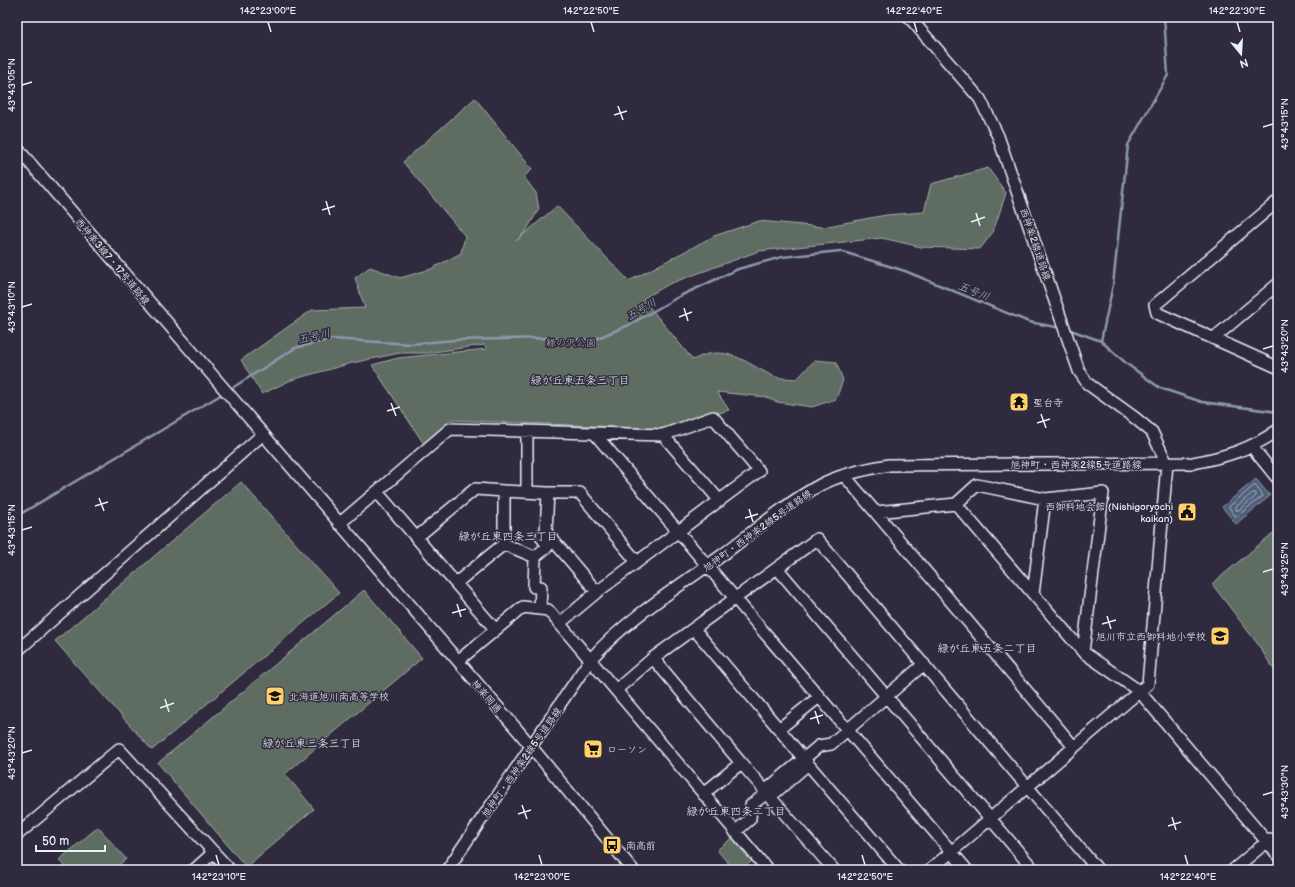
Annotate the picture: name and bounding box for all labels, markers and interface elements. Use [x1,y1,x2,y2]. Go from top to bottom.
text: 142°23'00"E [240,5,297,17]
text: 142°22'50"E [563,5,619,17]
text: 142°22'40"E [886,5,943,17]
text: 142°22'30"E [1209,5,1266,17]
north arrow [1221,34,1261,74]
text: N [1238,56,1250,70]
text: 43°43'05"N [6,58,18,112]
text: 43°43'15"N [1279,98,1291,150]
street label: 西神楽2線道路線 [1017,206,1053,282]
street label: 西神楽3線7・17号道路線 [72,216,152,308]
water label: 五号川 [956,279,992,304]
text: 43°43'10"N [6,281,18,333]
water label: 五号川 [624,296,659,323]
text: 43°43'20"N [1279,319,1291,373]
water label: 五号川 [297,326,332,347]
park label: 緑の沢公園 [546,337,596,349]
district label: 緑が丘東五条三丁目 [531,374,630,387]
temple icon: 聖台寺 [1008,391,1030,413]
place label: 聖台寺 [1033,397,1063,409]
street label: 旭神町・西神楽2線5号道路線 [1010,459,1142,471]
street label: 旭神町・西神楽2線5号道路線 [701,487,814,574]
place label: 西御料地会館 (Nishigoryochi kaikan) [1045,501,1173,525]
public building icon: 西御料地会館 (Nishigoryochi kaikan) [1176,501,1198,523]
text: 43°43'15"N [6,504,18,556]
district label: 緑が丘東四条三丁目 [459,530,558,543]
text: 43°43'25"N [1279,542,1291,596]
school or university icon: 旭川市立西御料地小学校 [1209,625,1231,647]
place label: 旭川市立西御料地小学校 [1096,631,1206,643]
district label: 緑が丘東五条二丁目 [938,642,1037,655]
street label: 神楽岡通 [469,678,504,716]
school or university icon: 北海道旭川南高等学校 [264,685,286,707]
place label: 北海道旭川南高等学校 [289,691,389,703]
street label: 旭神町・西神楽2線5号道路線 [479,705,564,820]
text: 43°43'20"N [6,726,18,780]
district label: 緑が丘東三条三丁目 [263,737,362,750]
supermarket icon: ローソン [582,738,604,760]
place label: ローソン [607,744,647,756]
text: 43°43'30"N [1279,765,1291,819]
district label: 緑が丘東四条二丁目 [687,805,786,818]
scale bar [36,827,105,853]
text: 50 m [42,834,69,849]
bus stop icon: 南高前 [601,834,623,856]
place label: 南高前 [626,840,656,852]
text: 142°23'10"E [192,871,247,883]
text: 142°23'00"E [514,871,571,883]
text: 142°22'50"E [837,871,893,883]
text: 142°22'40"E [1160,871,1217,883]

